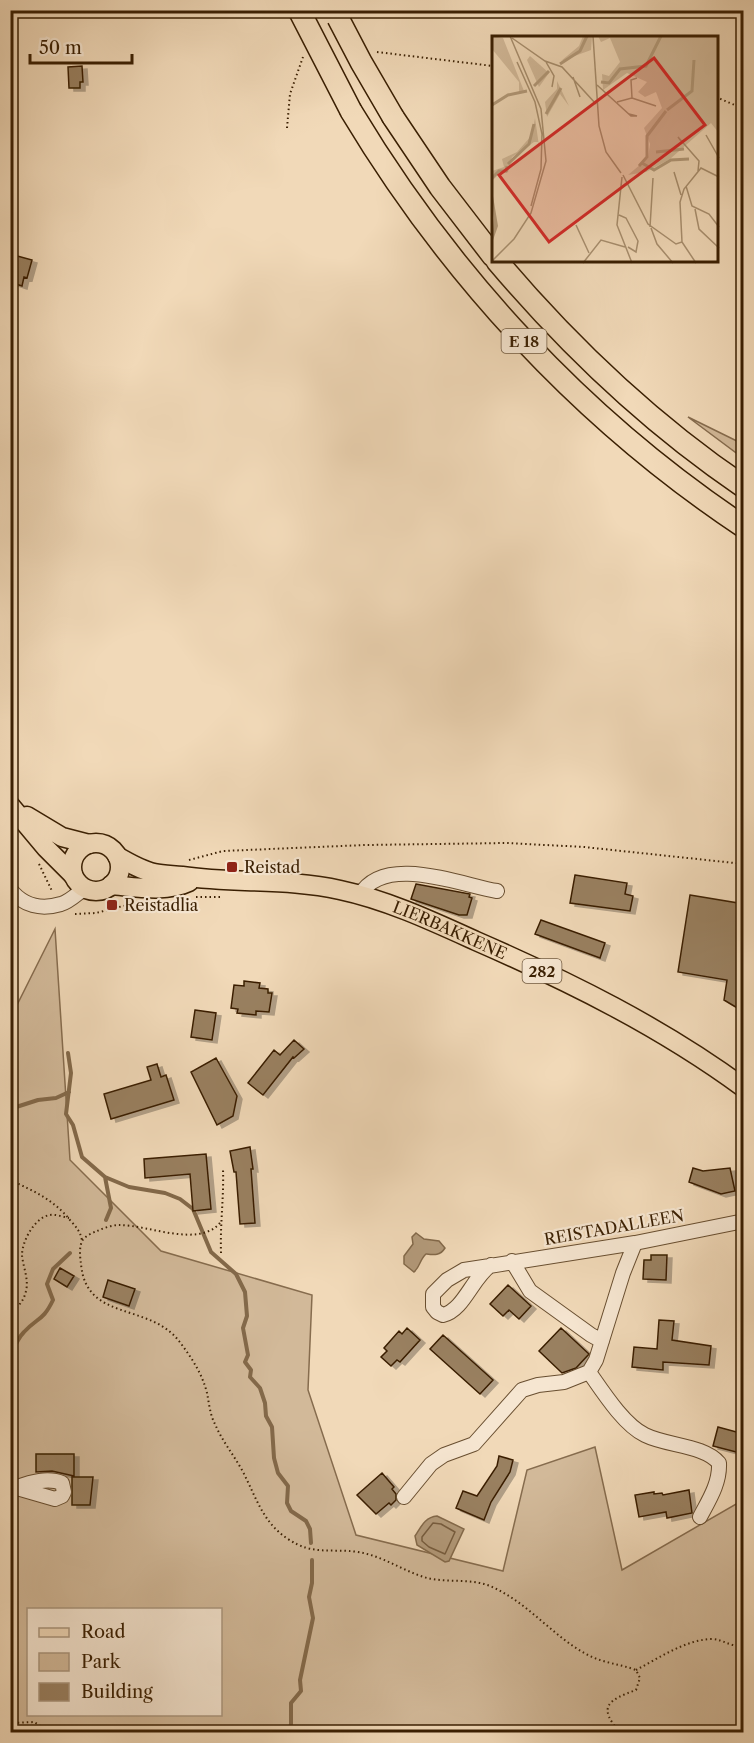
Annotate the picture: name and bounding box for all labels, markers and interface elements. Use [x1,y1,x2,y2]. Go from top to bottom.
scale bar [30,27,132,65]
inset map [492,36,718,262]
text: 50 m [39,37,82,59]
road number: E 18 [502,329,546,353]
place label: Reistad [244,857,300,877]
marker: Reistad [225,860,239,874]
place label: Reistadlia [124,895,199,915]
street label: LIERBAKKENE [390,896,510,963]
marker: Reistadlia [105,898,119,912]
road number: 282 [522,959,562,983]
street label: REISTADALLEEN [543,1205,685,1249]
legend [27,1608,222,1716]
text: Road [81,1621,126,1643]
text: Park [81,1651,122,1673]
text: Building [81,1681,153,1703]

